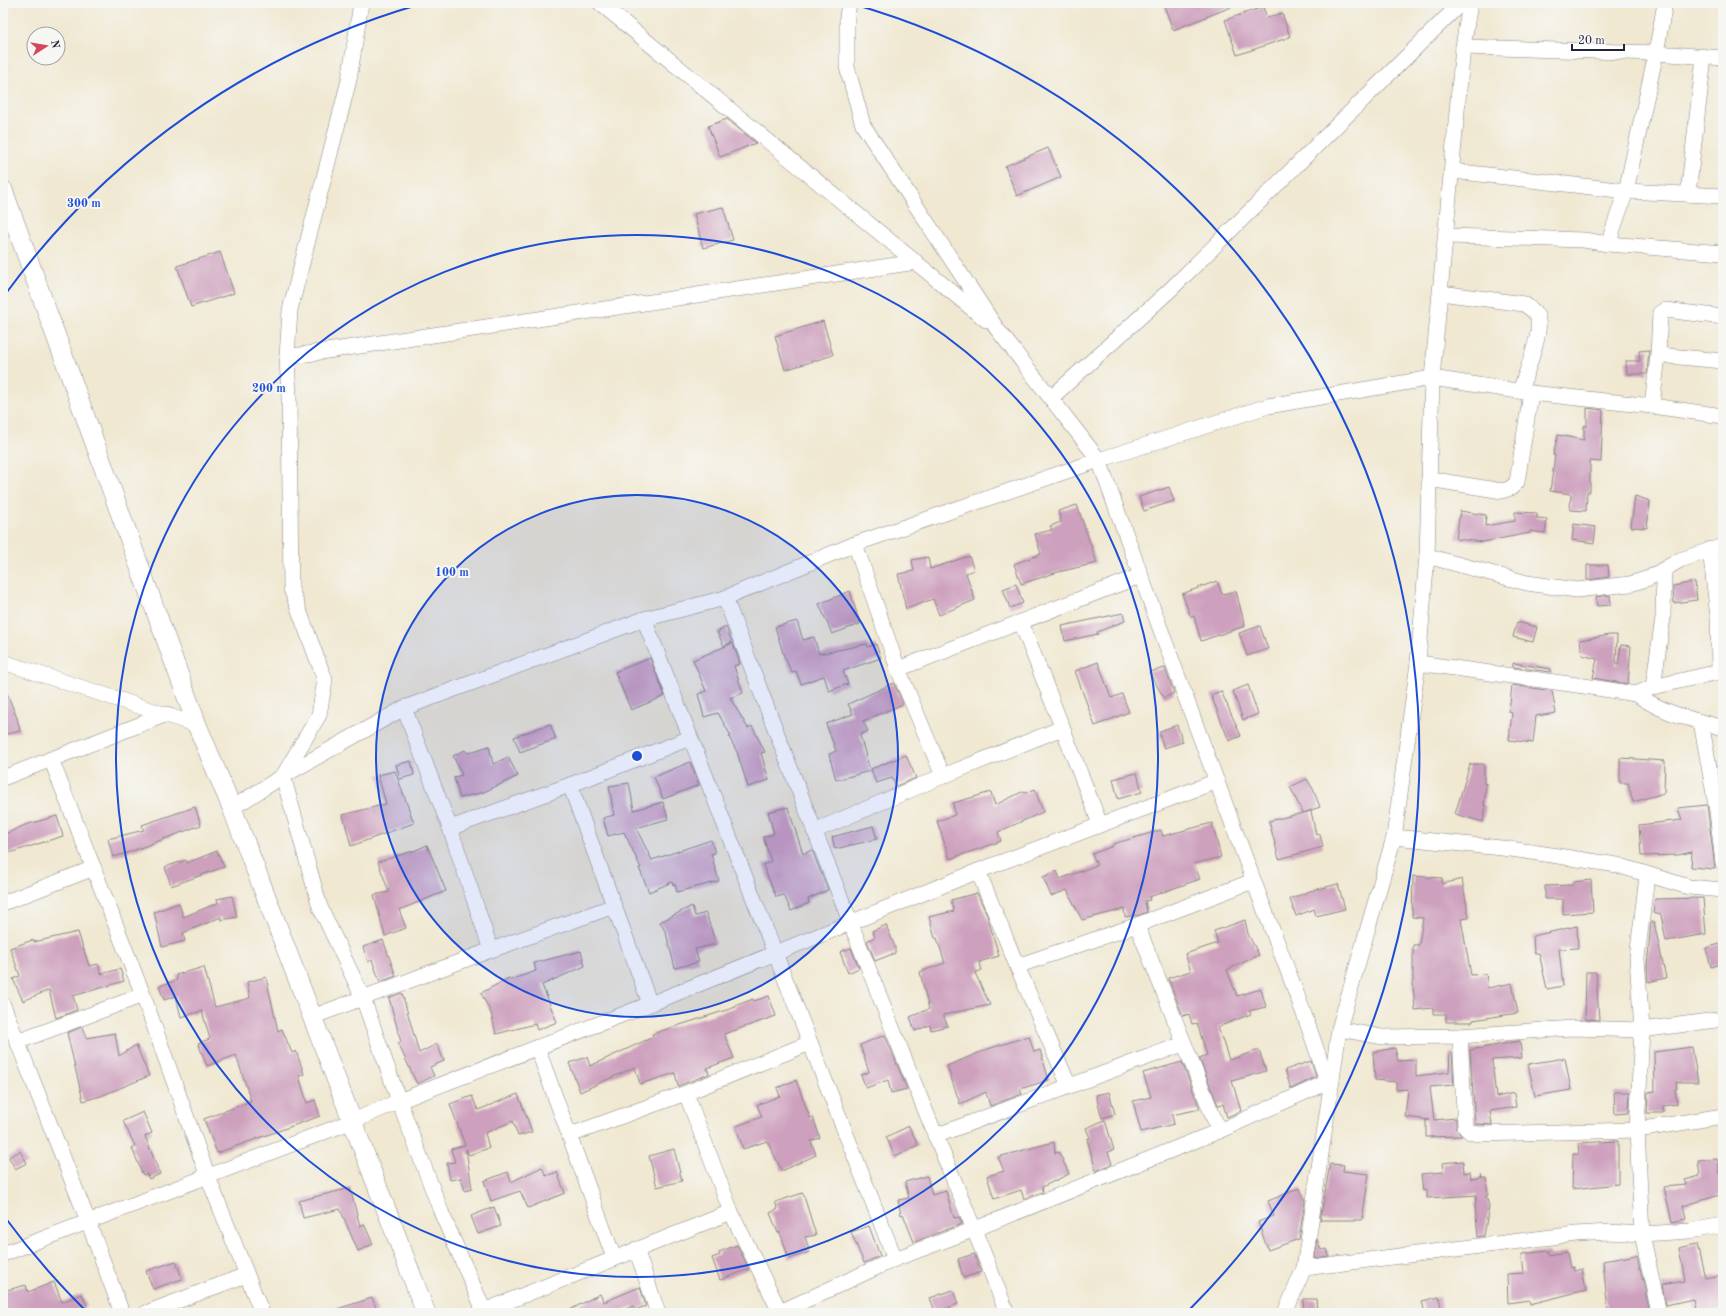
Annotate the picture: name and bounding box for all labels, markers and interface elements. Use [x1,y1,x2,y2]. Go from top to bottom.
north arrow [26,26,66,66]
scale bar [1572,26,1624,52]
text: 20 m [1578,35,1605,47]
text: N [48,39,61,50]
text: 300 m [67,198,101,210]
text: 200 m [252,383,286,395]
text: 100 m [435,567,469,579]
centre of rings [630,749,644,763]

